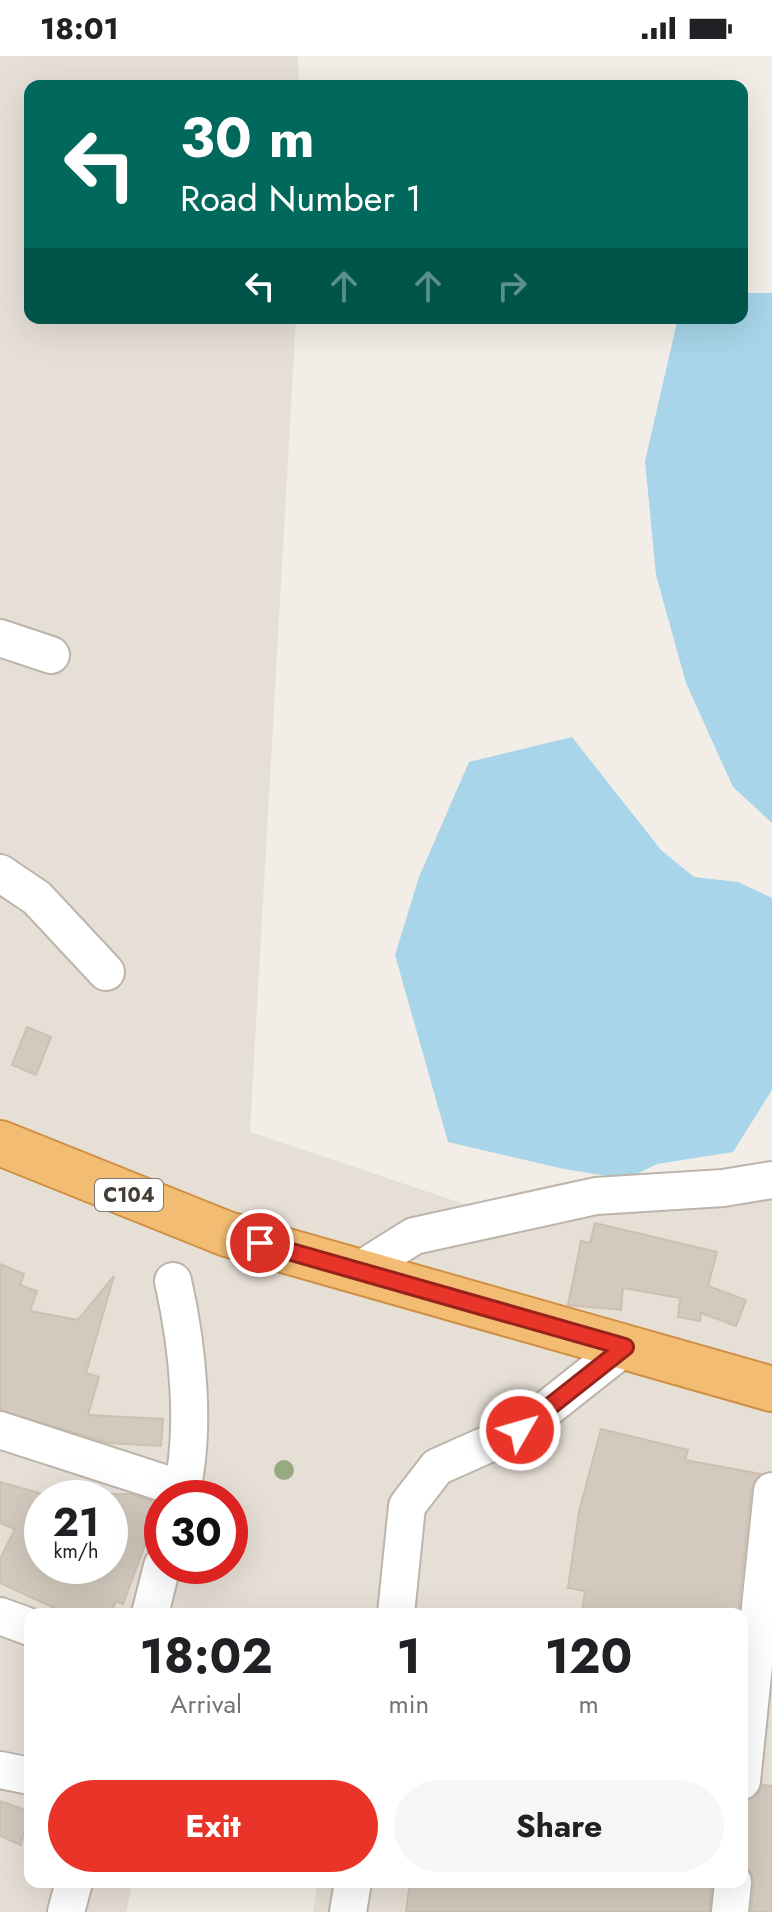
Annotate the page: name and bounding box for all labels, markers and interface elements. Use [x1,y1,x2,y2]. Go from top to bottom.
text: 18:01 [40,7,119,50]
text: 30 m [180,97,315,178]
icon: left [48,112,152,216]
text: Road Number 1 [180,172,422,224]
icon: left [238,264,282,308]
icon: ahead [322,264,366,308]
icon: ahead [406,264,450,308]
icon: right [490,264,534,308]
road number: C104 [95,1179,163,1211]
pin [226,1209,294,1277]
icon: arrive [238,1221,282,1265]
position arrow [478,1388,562,1472]
speed limit sign: 30 [144,1480,248,1584]
text: 21 [53,1493,99,1551]
text: km/h [53,1537,99,1566]
text: 18:02 [140,1622,273,1691]
text: 1 [397,1622,421,1691]
text: 120 [545,1622,632,1691]
text: Arrival [170,1685,242,1723]
text: min [388,1685,429,1723]
text: m [578,1685,599,1723]
button: Exit [48,1780,378,1872]
button: Share [394,1780,724,1872]

